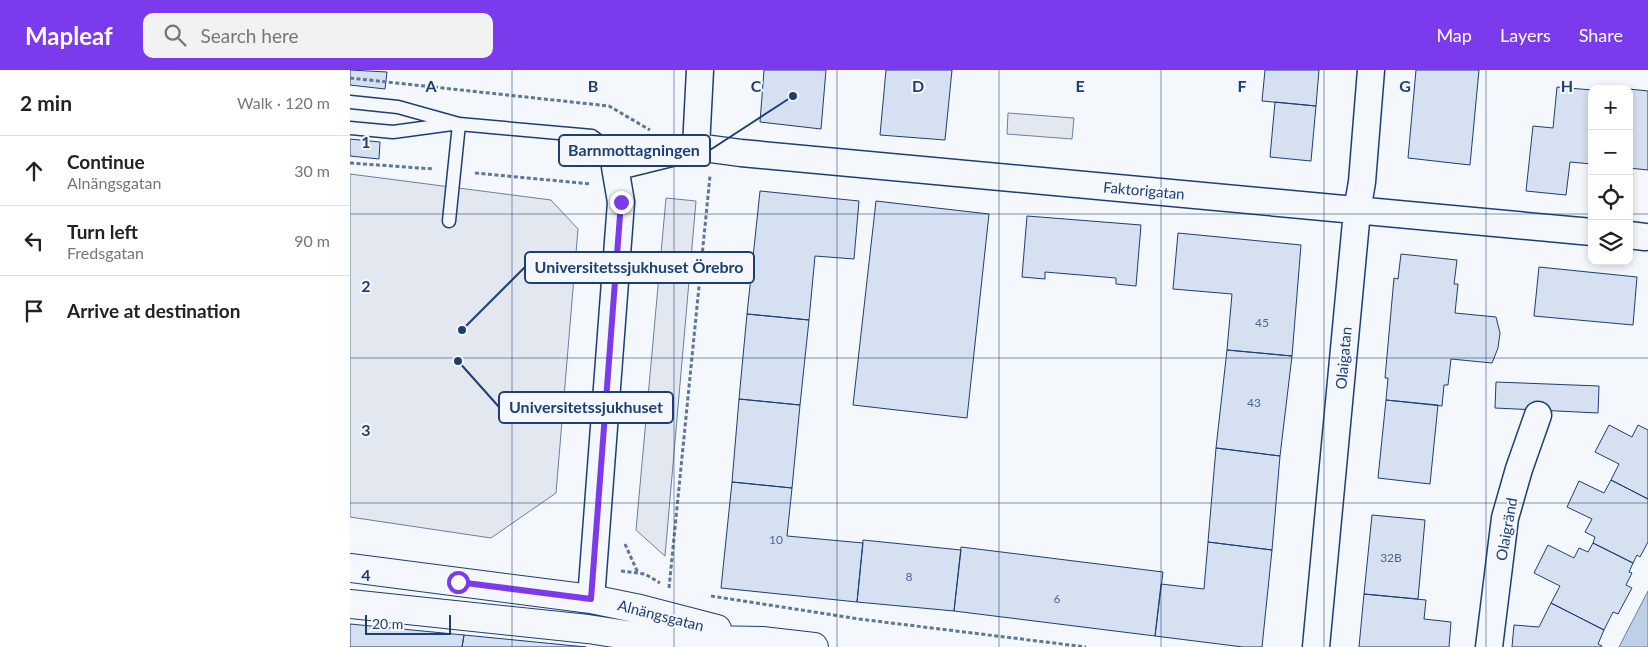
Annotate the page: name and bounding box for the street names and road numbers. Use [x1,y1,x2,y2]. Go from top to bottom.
street label: Faktorigatan [1102,177,1186,203]
street label: Olaigatan [1331,326,1355,390]
street label: Olaigränd [1492,496,1520,562]
street label: Alnängsgatan [616,596,706,634]

